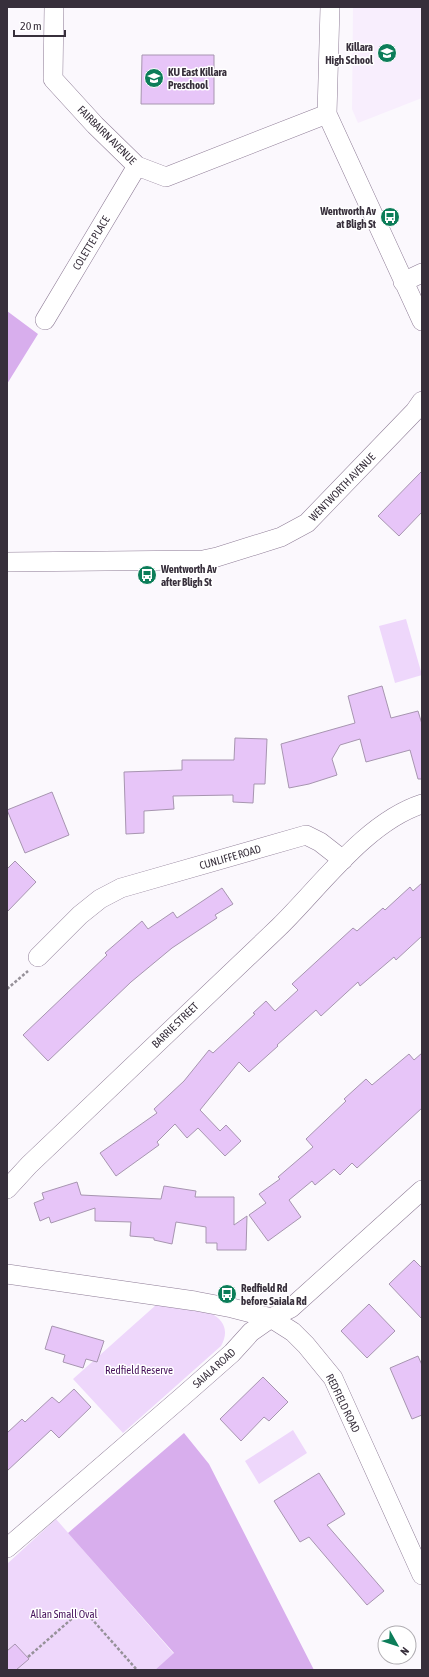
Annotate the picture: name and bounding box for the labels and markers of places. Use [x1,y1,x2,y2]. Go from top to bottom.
place label: Killara High School [325,41,374,66]
school or university icon: Killara High School [376,42,398,64]
place label: KU East Killara Preschool [168,66,227,91]
school or university icon: KU East Killara Preschool [143,67,165,89]
place label: Wentworth Av at Bligh St [319,205,377,230]
bus stop icon: Wentworth Av at Bligh St [379,206,401,228]
place label: Wentworth Av after Bligh St [160,563,217,588]
bus stop icon: Wentworth Av after Bligh St [136,564,158,586]
place label: Redfield Rd before Saiala Rd [241,1282,307,1307]
bus stop icon: Redfield Rd before Saiala Rd [216,1283,238,1305]

